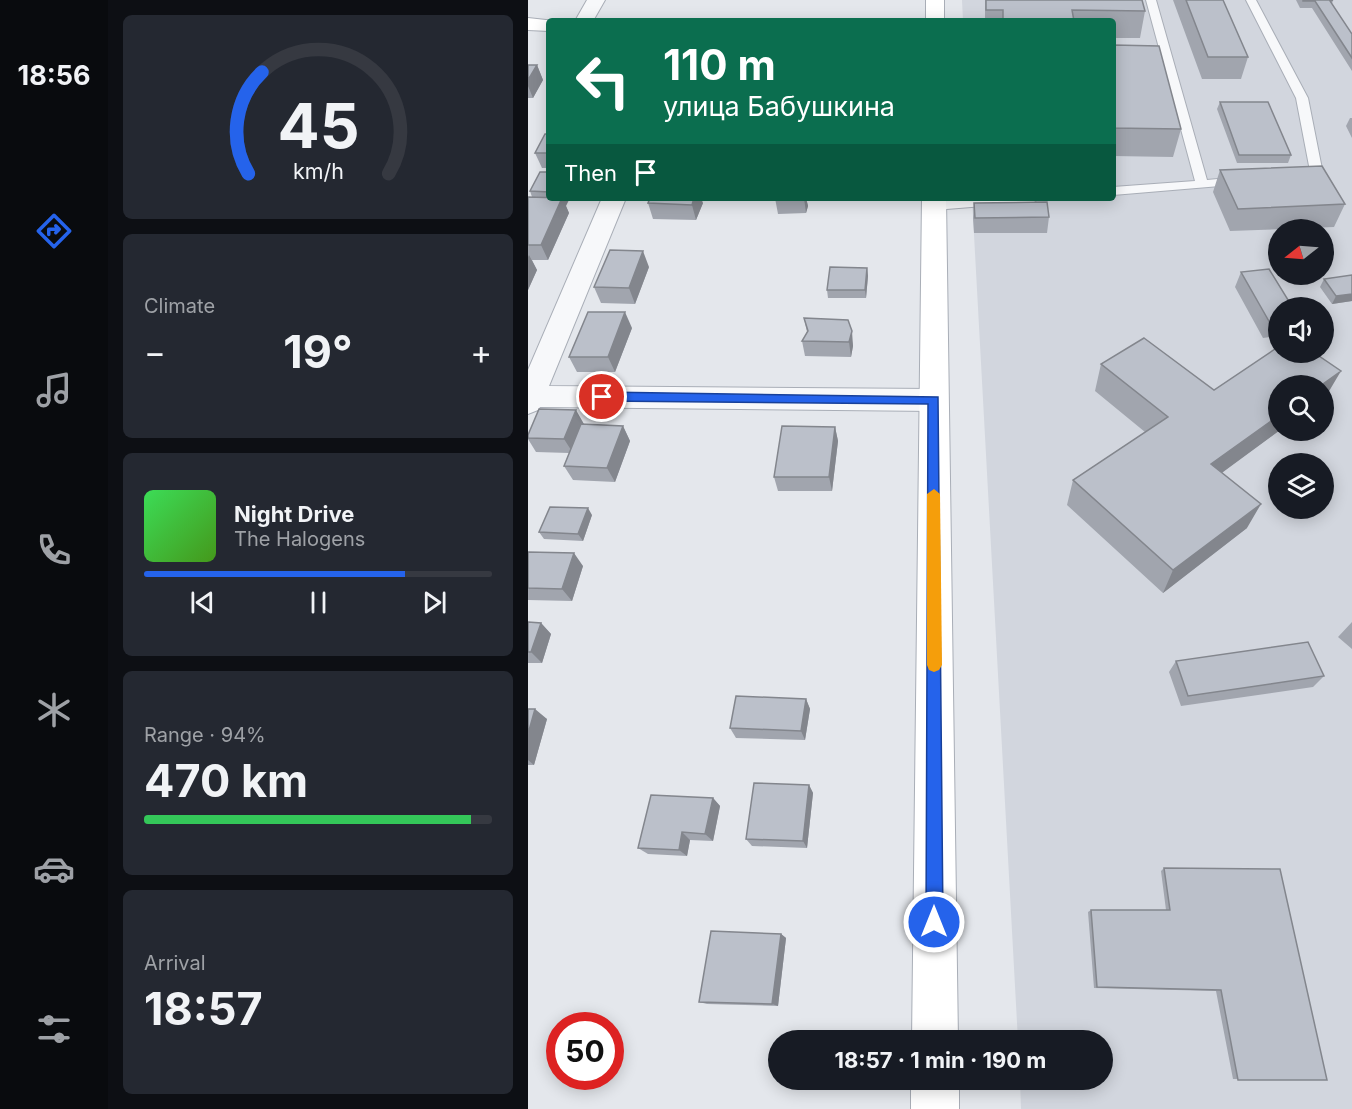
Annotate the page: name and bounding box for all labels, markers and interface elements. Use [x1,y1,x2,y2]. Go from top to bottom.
text: 110 m [663,39,776,90]
icon: left [564,42,642,120]
text: 18:56 [17,59,91,92]
text: 45 [277,88,359,163]
text: улица Бабушкина [663,90,895,123]
icon: arrive [629,156,662,189]
text: km/h [293,158,343,184]
text: Then [564,160,617,186]
icon: directions [33,210,75,252]
north arrow [1268,219,1334,285]
map controls [1268,219,1334,519]
text: Climate [144,294,215,318]
button: sound [1268,297,1334,363]
text: 19° [283,324,353,379]
text: − [144,332,166,372]
text: + [470,332,492,372]
icon: music [33,369,75,411]
pin [576,371,627,422]
button: search [1268,375,1334,441]
icon: arrive [585,380,618,413]
button: layers [1268,453,1334,519]
text: Night Drive [234,501,354,527]
text: The Halogens [234,527,365,551]
icon: phone [33,529,75,571]
icon: previous [186,586,219,619]
icon: pause [302,586,335,619]
icon: next [418,586,451,619]
icon: climate [33,689,75,731]
text: Range · 94% [144,723,266,747]
text: 470 km [144,753,308,808]
icon: car [33,848,75,890]
position arrow [902,890,966,954]
text: Arrival [144,951,206,975]
text: 18:57 [144,981,263,1036]
icon: filters [33,1008,75,1050]
speed limit sign: 50 [546,1012,624,1090]
text: 18:57 · 1 min · 190 m [835,1047,1046,1073]

